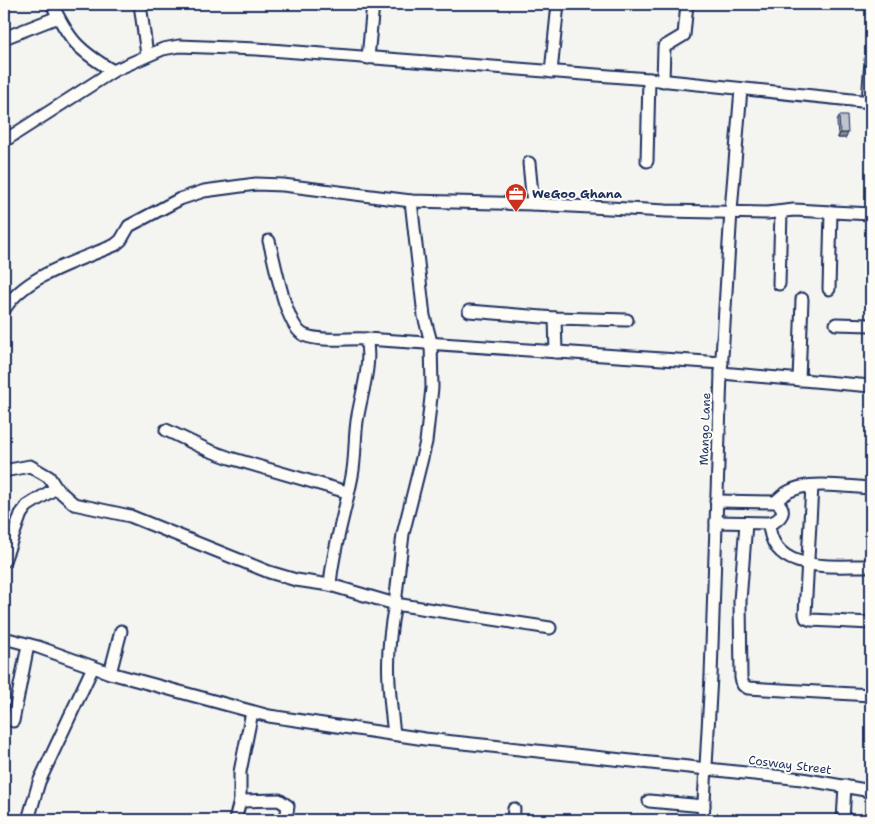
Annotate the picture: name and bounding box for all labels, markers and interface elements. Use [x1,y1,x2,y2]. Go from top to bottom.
office icon: WeGoo Ghana [504,182,528,213]
place label: WeGoo Ghana [532,186,623,202]
street label: Mango Lane [696,392,714,466]
street label: Cosway Street [748,752,832,778]

